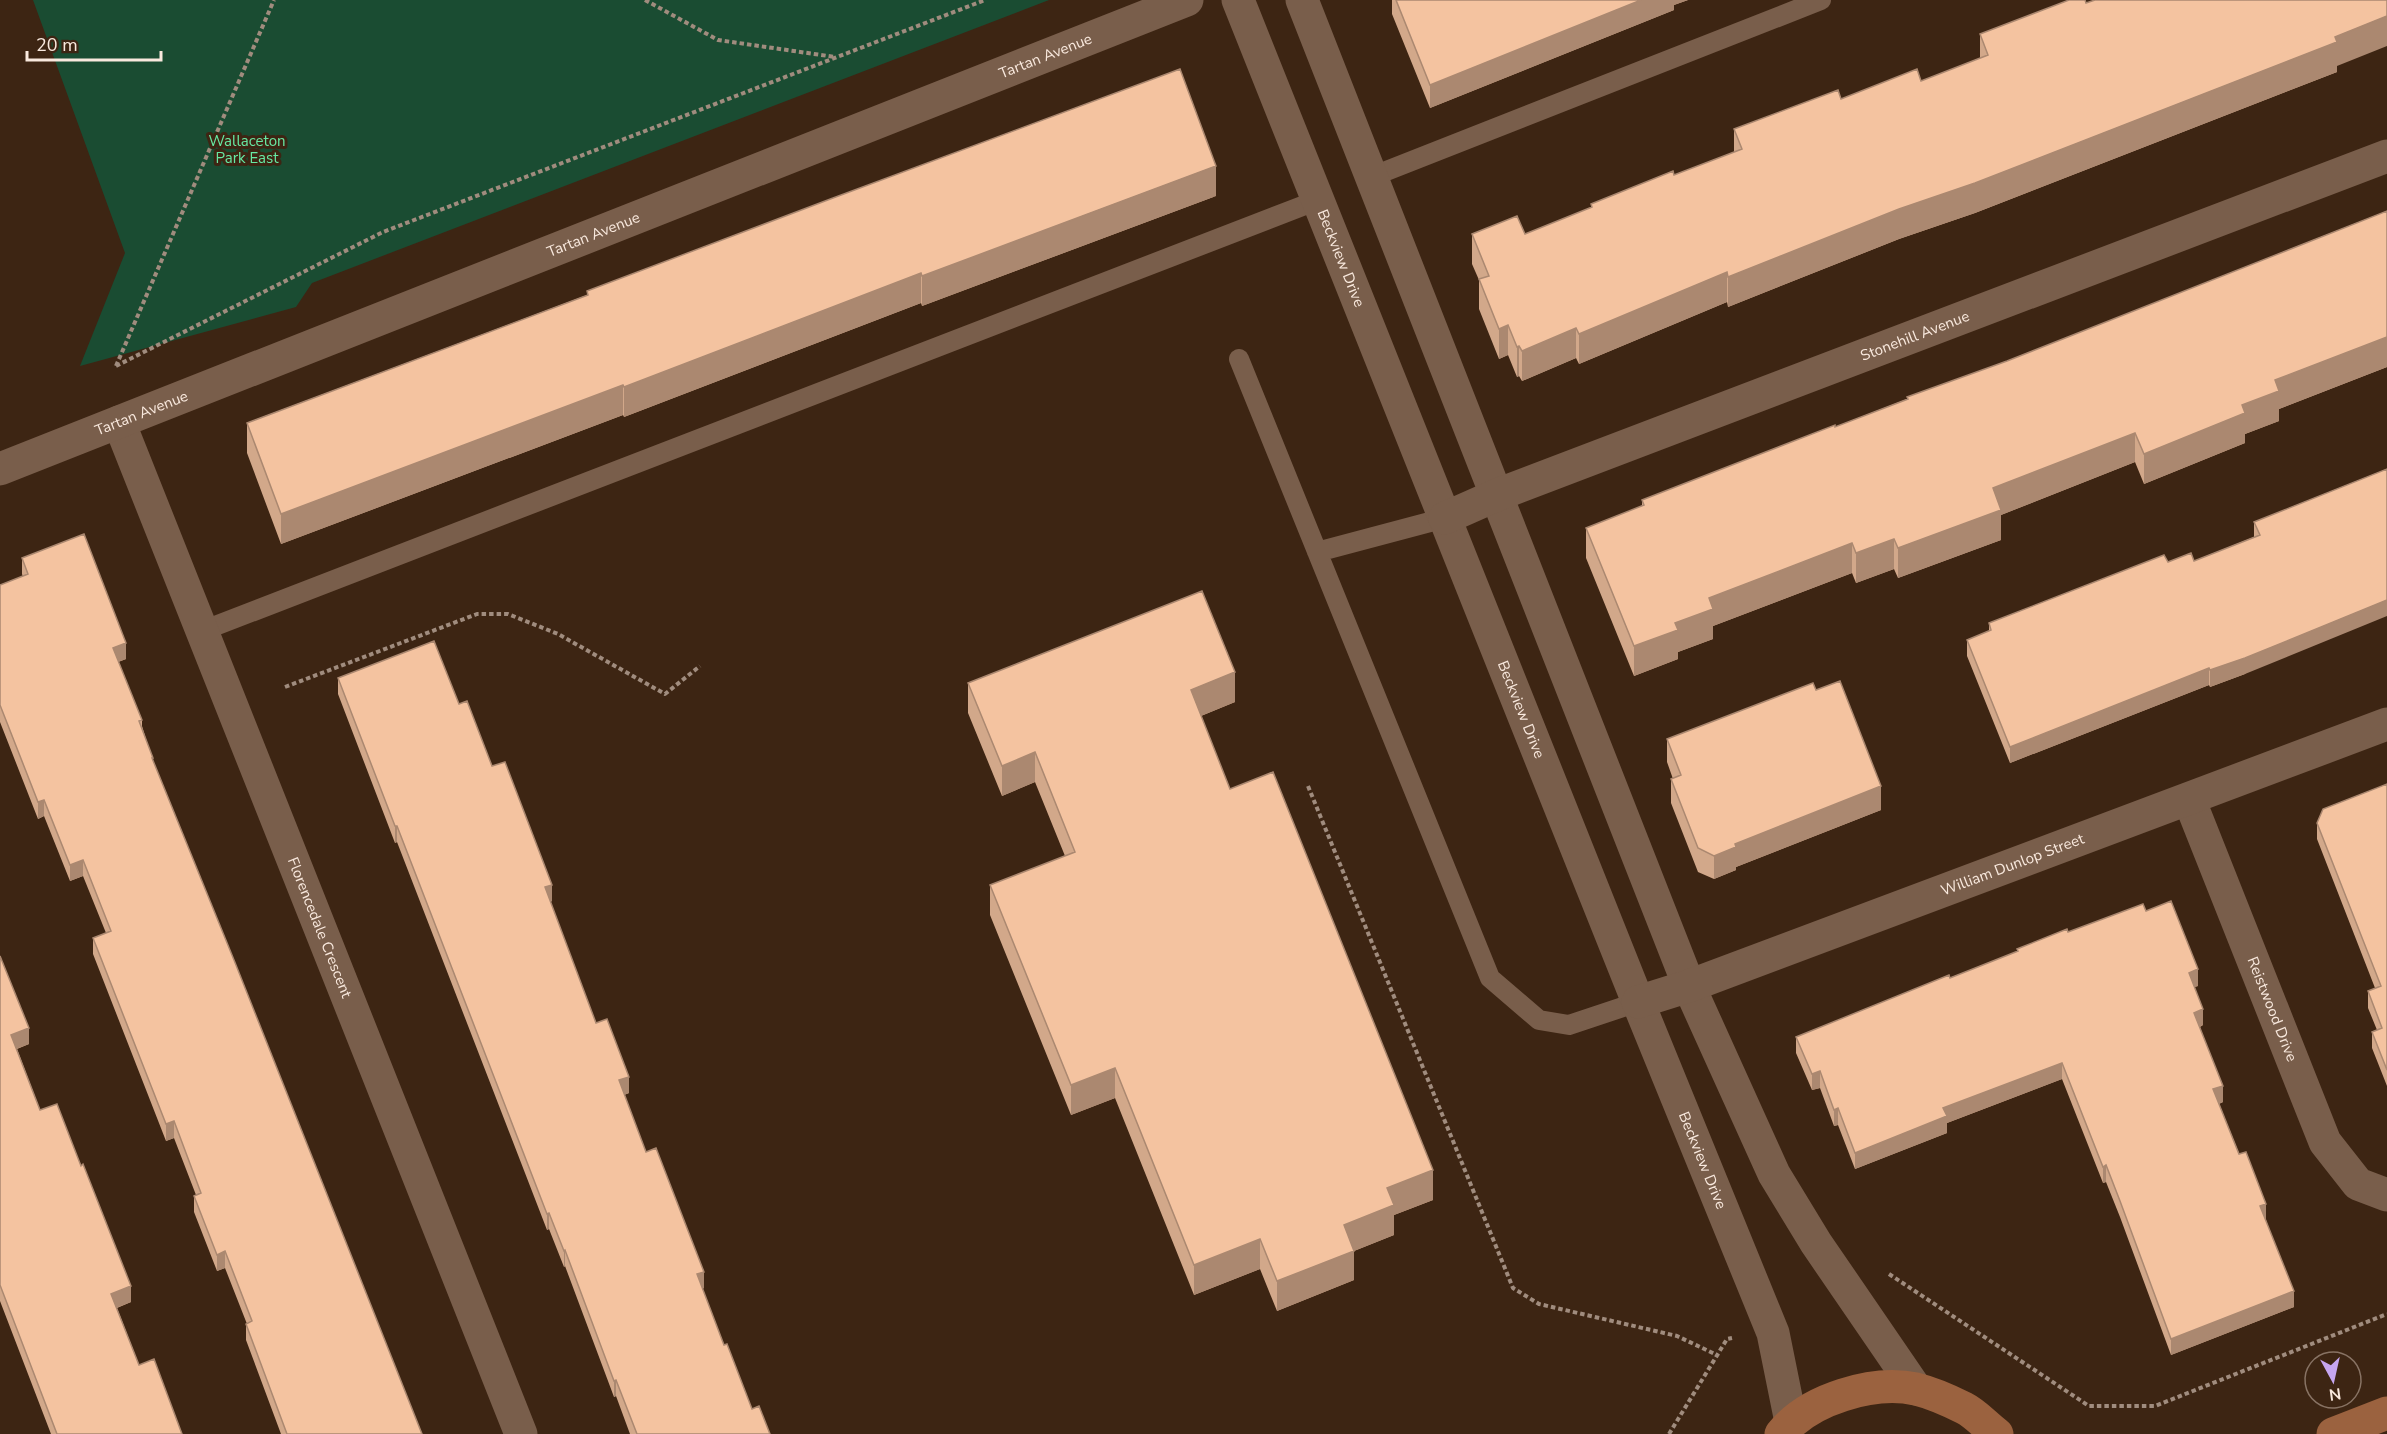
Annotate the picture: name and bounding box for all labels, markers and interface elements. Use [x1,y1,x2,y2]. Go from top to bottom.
scale bar [27,24,160,62]
street label: Tartan Avenue [996,29,1095,83]
text: 20 m [36,33,78,57]
park label: Wallaceton Park East [208,131,286,168]
street label: Beckview Drive [1313,206,1370,310]
street label: Tartan Avenue [544,207,643,262]
street label: Stonehill Avenue [1858,306,1972,366]
street label: Tartan Avenue [92,386,191,441]
street label: Beckview Drive [1493,658,1550,761]
street label: William Dunlop Street [1938,828,2088,901]
street label: Florencedale Crescent [283,854,357,1001]
street label: Reistwood Drive [2242,954,2302,1065]
street label: Beckview Drive [1674,1109,1731,1212]
north arrow [2303,1350,2363,1410]
text: N [2327,1382,2342,1406]

